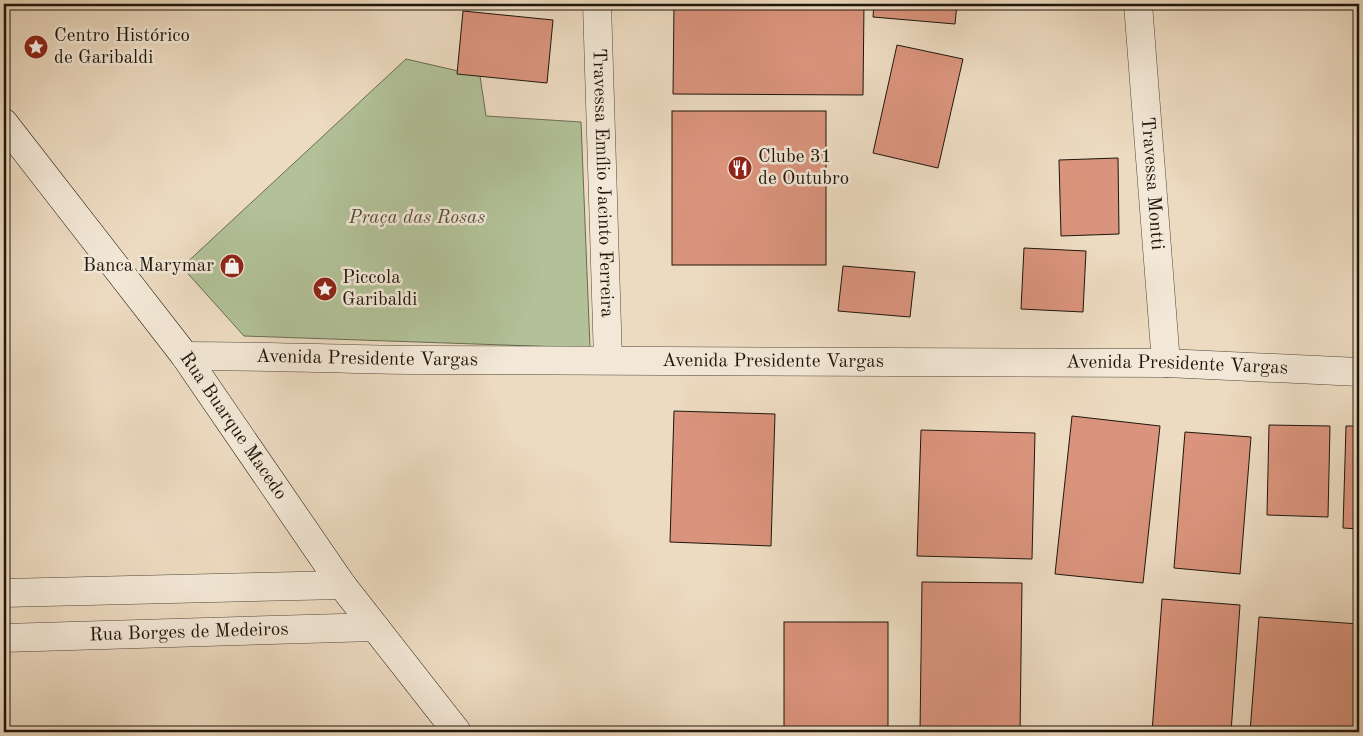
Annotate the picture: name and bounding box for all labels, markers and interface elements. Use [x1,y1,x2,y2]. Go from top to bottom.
place label: Centro Histórico de Garibaldi [54,27,190,68]
place icon: Centro Histórico de Garibaldi [23,34,49,60]
street label: Travessa Emílio Jacinto Ferreira [589,48,616,318]
street label: Travessa Montti [1137,116,1167,251]
place label: Clube 31 de Outubro [758,148,849,189]
restaurant icon: Clube 31 de Outubro [727,155,753,181]
park label: Praça das Rosas [348,209,485,228]
shop icon: Banca Marymar [219,253,245,279]
place label: Banca Marymar [83,257,214,276]
place label: Piccola Garibaldi [342,269,417,310]
place icon: Piccola Garibaldi [312,276,338,302]
street label: Avenida Presidente Vargas [256,347,478,370]
street label: Rua Buarque Macedo [176,349,290,503]
street label: Avenida Presidente Vargas [662,351,884,371]
street label: Avenida Presidente Vargas [1066,353,1288,378]
street label: Rua Borges de Medeiros [89,620,289,645]

